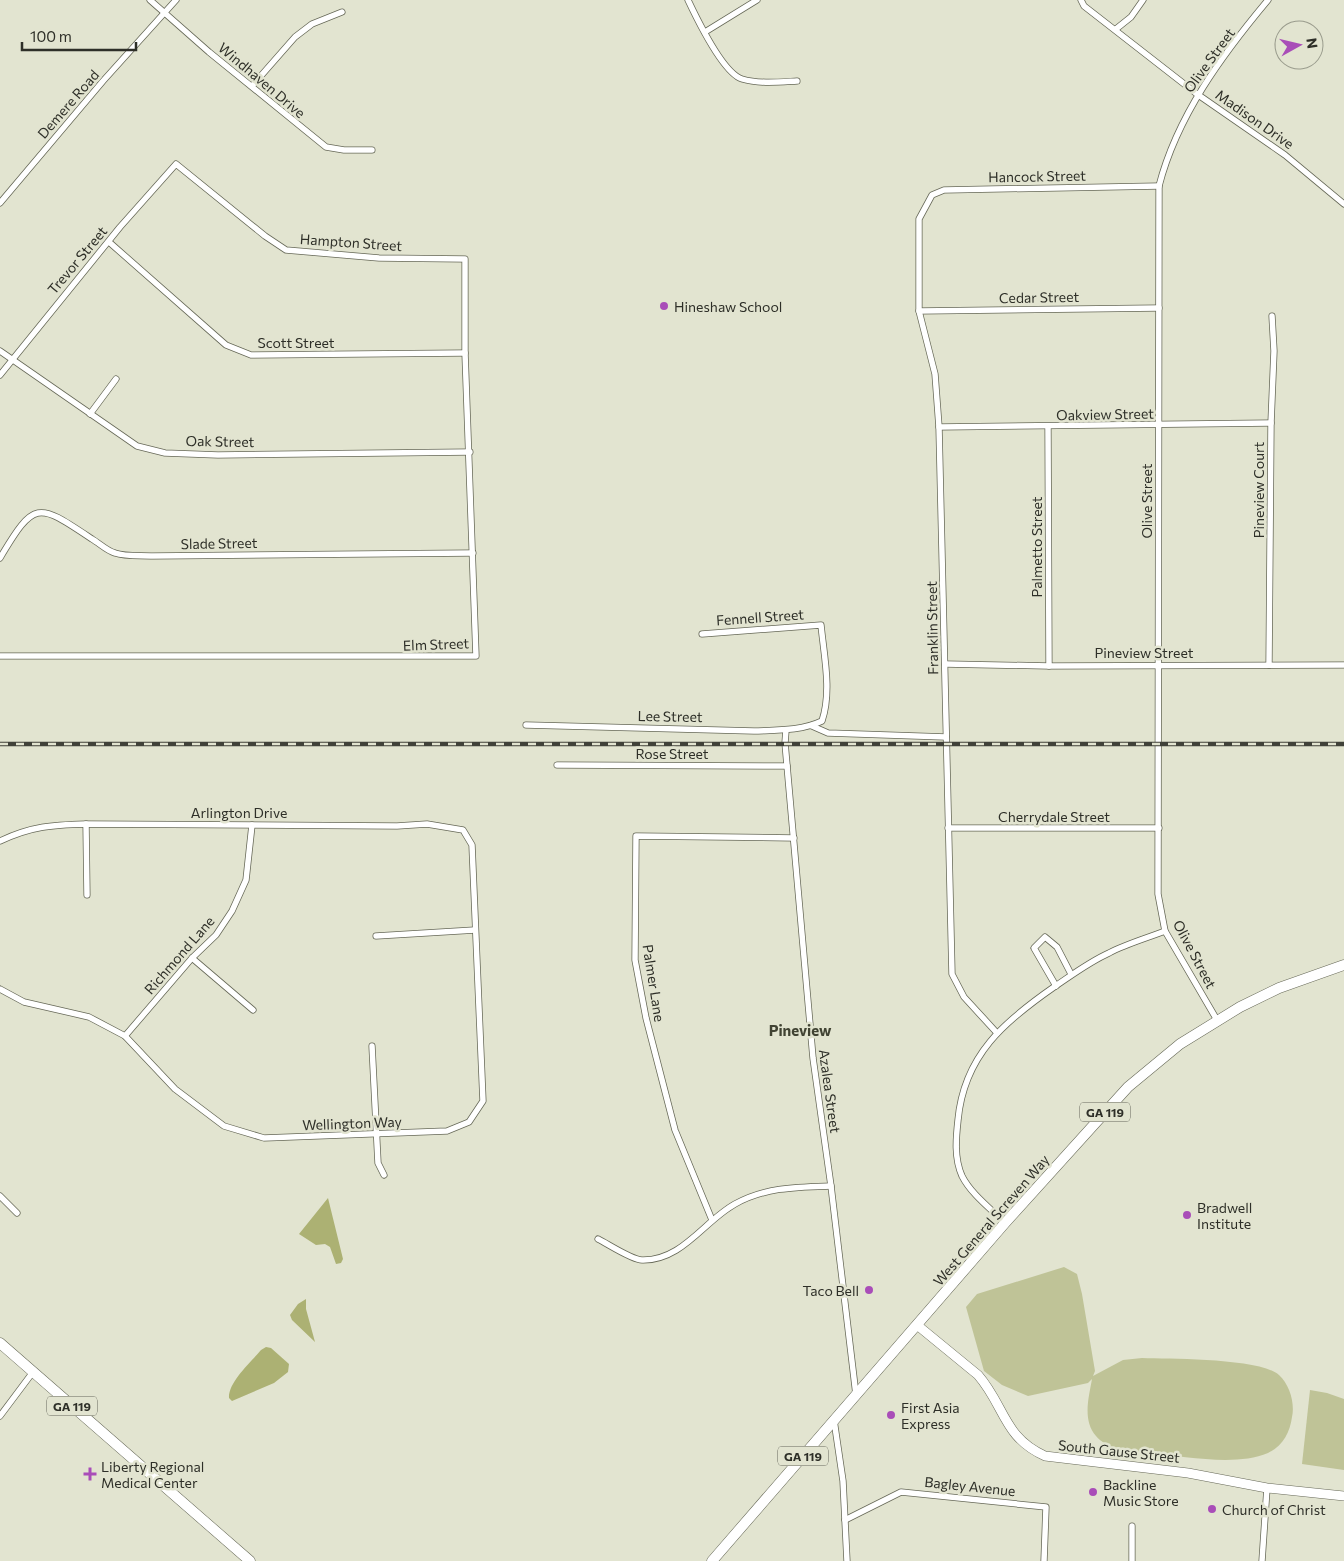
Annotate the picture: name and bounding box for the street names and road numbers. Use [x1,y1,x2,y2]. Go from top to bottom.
street label: Olive Street [1180,24,1238,95]
street label: Windhaven Drive [215,39,309,121]
street label: Demere Road [34,66,102,142]
street label: Madison Drive [1213,86,1297,152]
street label: Hancock Street [988,167,1086,185]
street label: Trevor Street [44,222,111,297]
street label: Hampton Street [299,230,403,254]
street label: Cedar Street [999,288,1080,306]
street label: Scott Street [257,334,335,351]
street label: Oakview Street [1056,405,1154,423]
street label: Oak Street [186,432,255,450]
street label: Pineview Court [1250,441,1267,538]
street label: Olive Street [1138,463,1155,539]
street label: Palmetto Street [1028,496,1045,598]
street label: Slade Street [180,534,258,552]
street label: Franklin Street [923,581,941,675]
street label: Fennell Street [716,605,805,629]
street label: Elm Street [403,634,470,654]
street label: Pineview Street [1094,644,1194,661]
street label: Lee Street [637,707,703,725]
street label: Rose Street [635,745,709,762]
street label: Arlington Drive [191,804,287,821]
street label: Cherrydale Street [998,808,1110,825]
street label: Richmond Lane [140,912,218,998]
street label: Olive Street [1170,917,1220,991]
street label: Palmer Lane [639,943,669,1023]
street label: Azalea Street [816,1048,844,1134]
road number: GA 119 [1080,1102,1130,1122]
street label: Wellington Way [302,1113,402,1133]
street label: West General Screven Way [929,1151,1053,1289]
road number: GA 119 [47,1396,97,1415]
street label: South Gause Street [1057,1436,1181,1466]
road number: GA 119 [778,1446,828,1465]
street label: Bagley Avenue [924,1473,1016,1499]

